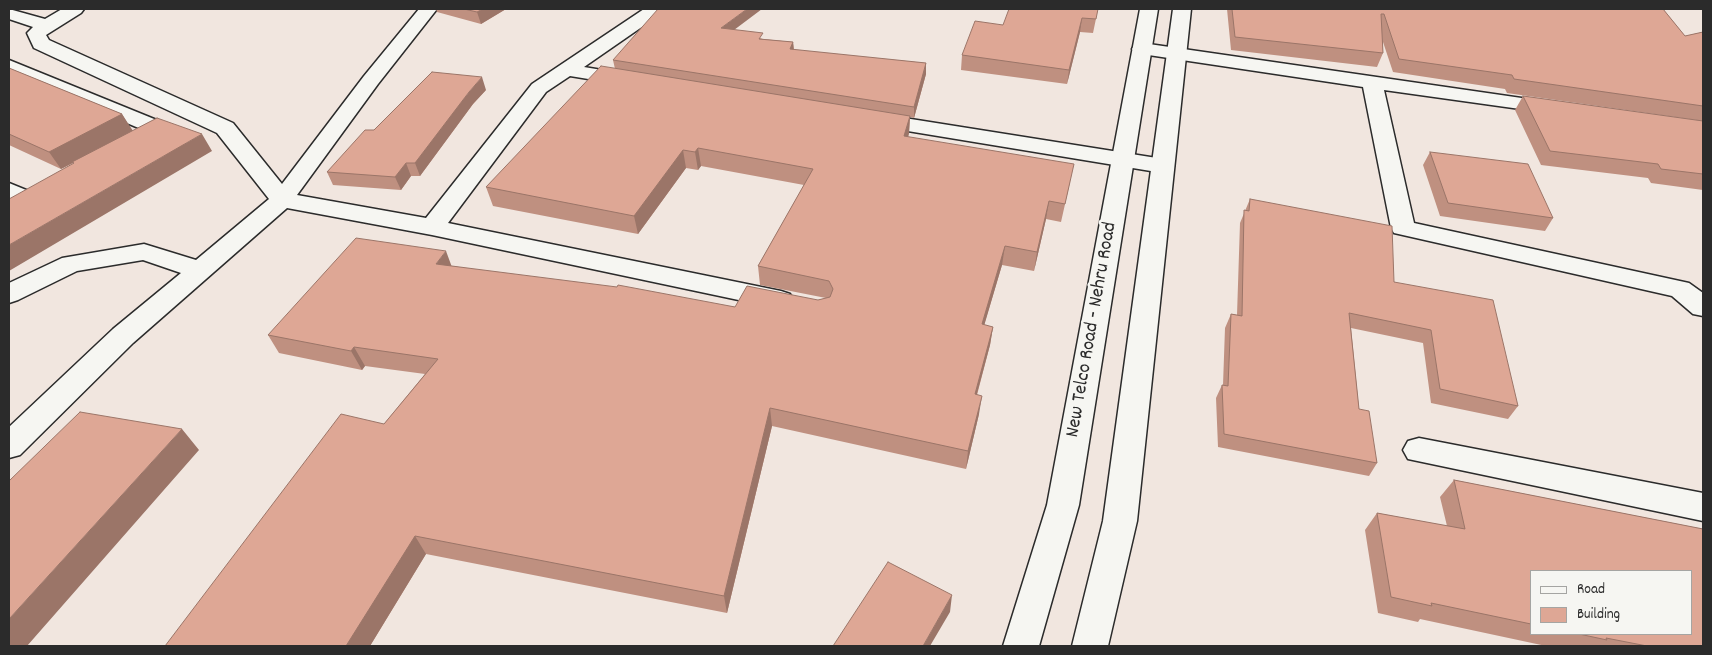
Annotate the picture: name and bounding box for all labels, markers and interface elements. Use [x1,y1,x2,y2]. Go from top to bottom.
street label: New Telco Road - Nehru Road [1062,220,1124,440]
legend [1530,570,1692,635]
text: Road [1577,579,1605,601]
text: Building [1577,604,1620,626]

